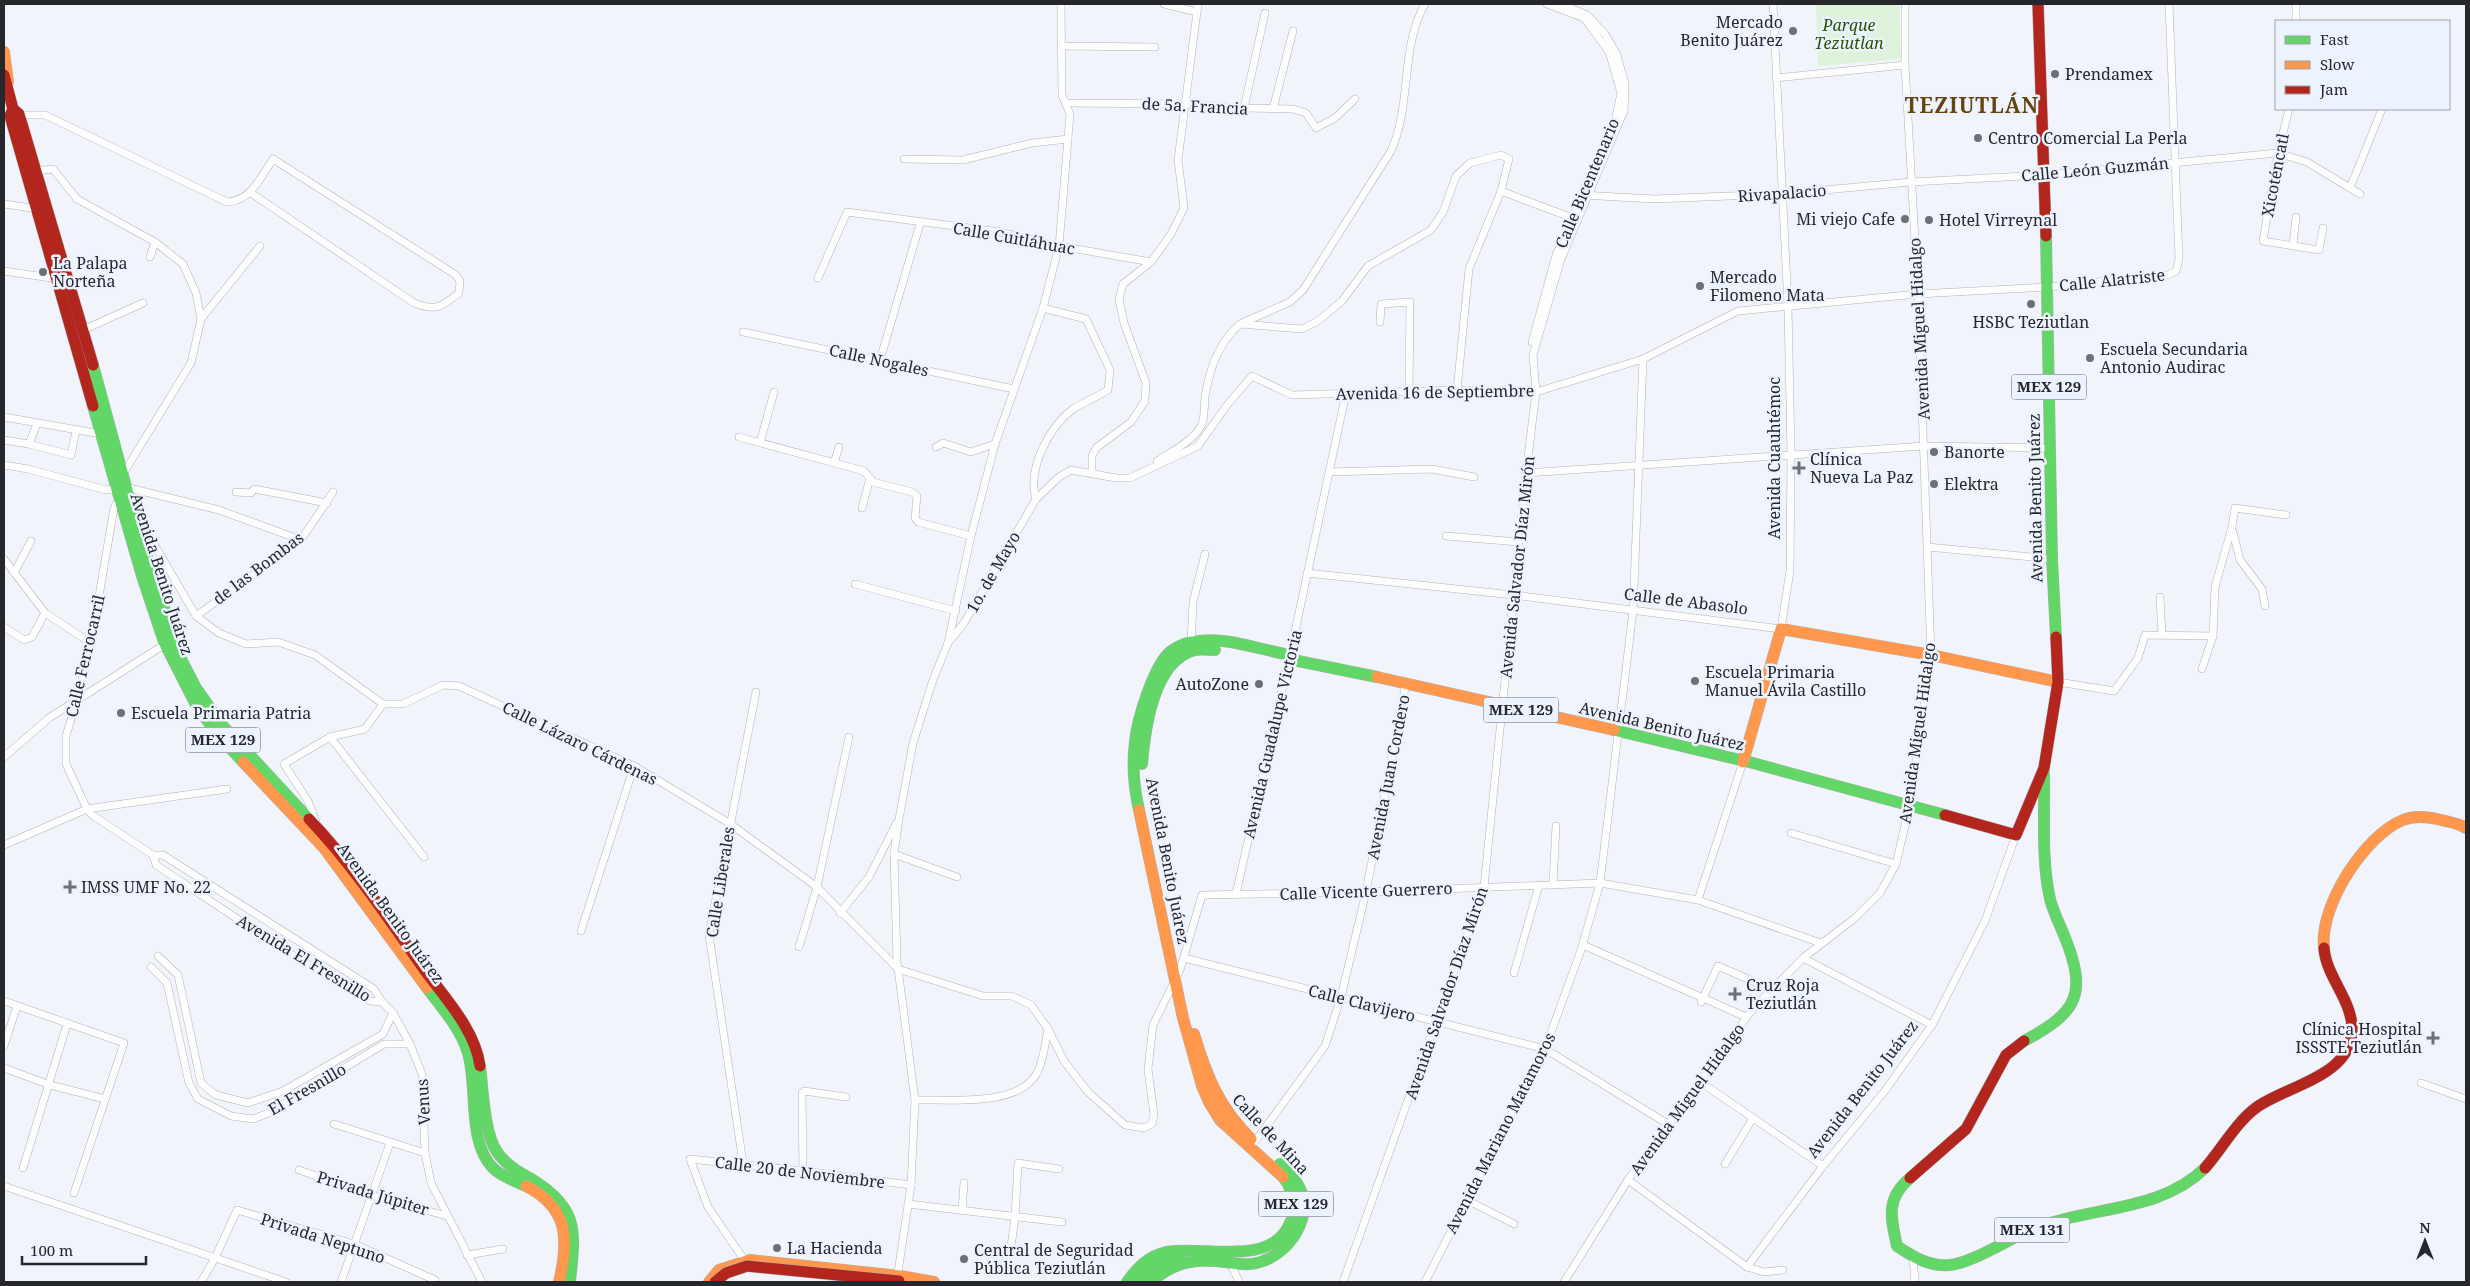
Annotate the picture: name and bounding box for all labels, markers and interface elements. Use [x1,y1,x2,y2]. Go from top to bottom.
place label: Mercado Benito Juárez [1680,11,1783,51]
park label: Parque Teziutlan [1814,14,1884,54]
legend [2275,20,2450,110]
marker: Mercado Benito Juárez [1787,25,1799,37]
text: Fast [2320,29,2349,49]
text: Slow [2320,54,2354,74]
place label: Prendamex [2065,63,2154,85]
marker: Prendamex [2049,68,2061,80]
text: Jam [2319,79,2348,99]
district label: TEZIUTLÁN [1905,91,2039,119]
street label: de 5a. Francia [1141,92,1249,120]
street label: Calle Bicentenario [1550,115,1624,251]
place label: Centro Comercial La Perla [1988,127,2188,149]
street label: Xicoténcatl [2256,131,2294,219]
marker: Centro Comercial La Perla [1972,132,1984,144]
street label: Calle León Guzmán [2020,152,2170,186]
street label: Rivapalacio [1737,179,1827,207]
place label: Mi viejo Cafe [1796,208,1895,230]
place label: Hotel Virreynal [1939,209,2057,231]
marker: Mi viejo Cafe [1899,213,1911,225]
marker: Hotel Virreynal [1923,214,1935,226]
street label: Calle Cuitláhuac [951,216,1077,260]
street label: Avenida Miguel Hidalgo [1903,237,1935,421]
place label: La Palapa Norteña [53,252,128,292]
street label: Calle Alatriste [2058,263,2166,297]
marker: La Palapa Norteña [37,266,49,278]
place label: Mercado Filomeno Mata [1710,266,1825,306]
marker: Mercado Filomeno Mata [1694,280,1706,292]
marker: HSBC Teziutlan [2025,298,2037,310]
place label: HSBC Teziutlan [1973,311,2089,333]
place label: Escuela Secundaria Antonio Audirac [2100,338,2248,378]
street label: Calle Nogales [827,339,931,381]
marker: Escuela Secundaria Antonio Audirac [2084,352,2096,364]
road number: MEX 129 [2012,374,2086,400]
street label: Avenida Cuauhtémoc [1763,377,1785,539]
street label: Avenida 16 de Septiembre [1336,379,1534,405]
street label: Avenida Benito Juárez [2023,413,2047,583]
place label: Banorte [1944,441,2005,463]
marker: Banorte [1928,446,1940,458]
place label: Clínica Nueva La Paz [1810,448,1913,488]
street label: Avenida Salvador Díaz Mirón [1494,455,1540,679]
marker: Clínica Nueva La Paz [1792,461,1806,475]
place label: Elektra [1944,473,1999,495]
marker: Elektra [1928,478,1940,490]
street label: Avenida Benito Juárez [125,490,199,658]
street label: de las Bombas [208,526,308,610]
street label: 1o. de Mayo [961,527,1025,617]
street label: Calle de Abasolo [1623,582,1749,620]
street label: Calle Ferrocarril [60,593,110,719]
street label: Avenida Guadalupe Victoria [1237,627,1307,841]
street label: Avenida Miguel Hidalgo [1893,641,1941,825]
place label: Escuela Primaria Manuel Ávila Castillo [1705,661,1866,701]
place label: AutoZone [1175,673,1249,695]
marker: Escuela Primaria Manuel Ávila Castillo [1689,675,1701,687]
marker: AutoZone [1253,678,1265,690]
street label: Avenida Juan Cordero [1361,693,1415,861]
street label: Calle Lázaro Cárdenas [499,696,661,790]
street label: Avenida Benito Juárez [1577,696,1747,756]
road number: MEX 129 [1484,698,1558,722]
place label: Escuela Primaria Patria [131,702,311,724]
marker: Escuela Primaria Patria [115,707,127,719]
road number: MEX 129 [186,728,260,752]
street label: Avenida Benito Juárez [1141,776,1195,946]
street label: Calle Liberales [700,825,740,939]
street label: Avenida Benito Juárez [332,838,450,988]
place label: IMSS UMF No. 22 [81,876,211,898]
street label: Calle Vicente Guerrero [1279,877,1453,905]
marker: IMSS UMF No. 22 [63,880,77,894]
street label: Avenida Salvador Díaz Mirón [1399,884,1493,1102]
street label: Avenida El Fresnillo [233,909,375,1007]
place label: Cruz Roja Teziutlán [1746,974,1819,1014]
street label: Calle Clavijero [1306,979,1418,1027]
marker: Cruz Roja Teziutlán [1728,987,1742,1001]
street label: Avenida Benito Juárez [1801,1016,1923,1162]
place label: Clínica Hospital ISSSTE Teziutlán [2295,1018,2422,1058]
street label: Avenida Miguel Hidalgo [1624,1019,1750,1179]
street label: Avenida Mariano Matamoros [1440,1029,1560,1237]
marker: Clínica Hospital ISSSTE Teziutlán [2426,1031,2440,1045]
street label: El Fresnillo [264,1058,350,1120]
street label: Venus [411,1078,435,1126]
street label: Calle de Mina [1228,1089,1314,1179]
street label: Calle 20 de Noviembre [714,1151,886,1193]
street label: Privada Júpiter [314,1166,432,1221]
road number: MEX 129 [1258,1192,1334,1216]
street label: Privada Neptuno [258,1208,388,1268]
north arrow [2400,1216,2450,1266]
road number: MEX 131 [1994,1218,2070,1242]
text: N [2419,1218,2431,1237]
scale bar [22,1234,146,1266]
place label: La Hacienda [787,1237,883,1259]
place label: Central de Seguridad Pública Teziutlán [974,1239,1134,1279]
text: 100 m [30,1240,73,1260]
marker: La Hacienda [771,1242,783,1254]
marker: Central de Seguridad Pública Teziutlán [958,1253,970,1265]

